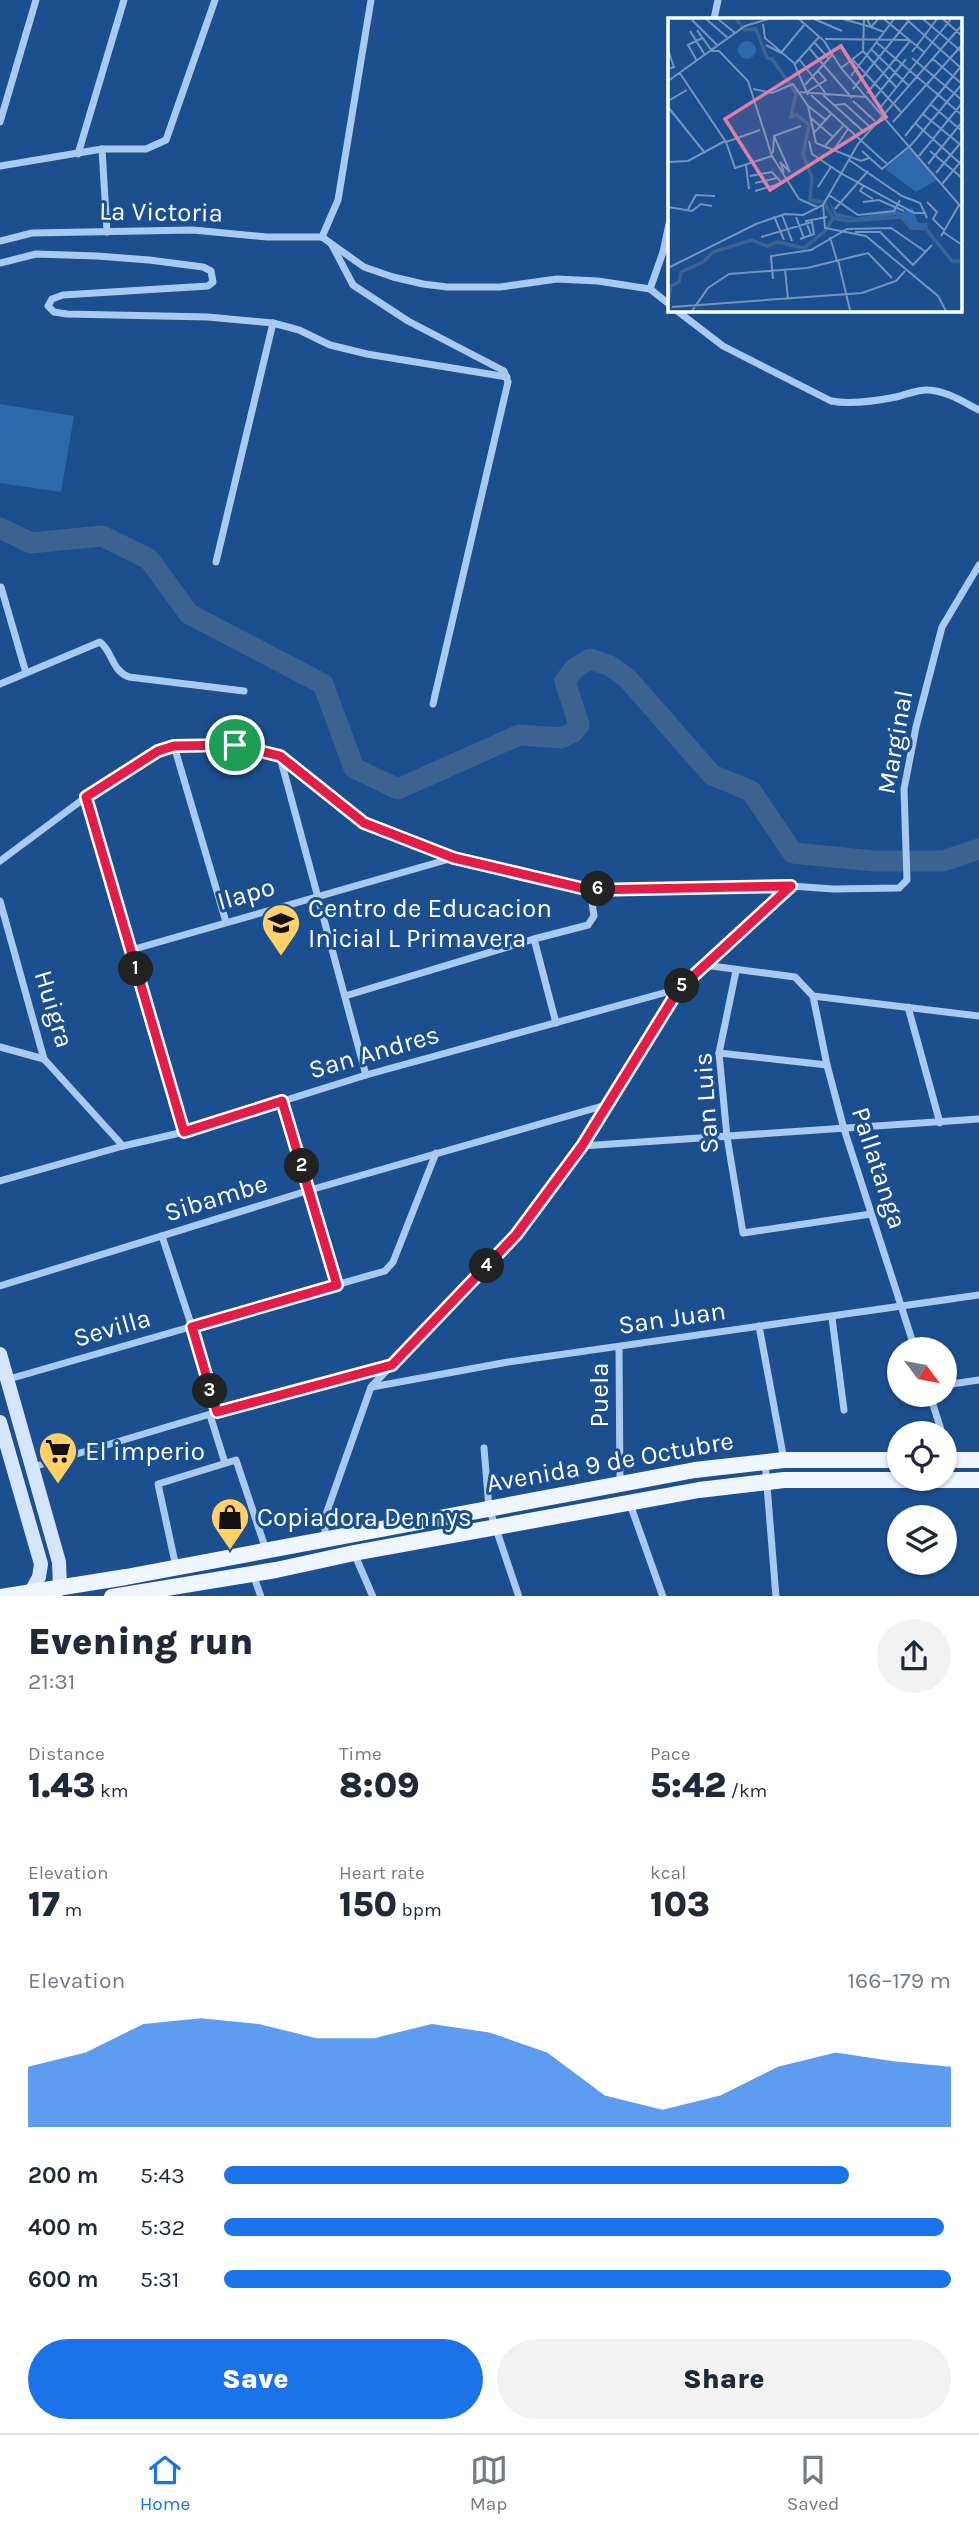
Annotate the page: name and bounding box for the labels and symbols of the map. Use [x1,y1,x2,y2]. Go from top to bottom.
inset map [668,18,962,312]
street label: La Victoria [99,195,223,229]
street label: Marginal [871,688,919,796]
pin [205,715,265,775]
street label: Ilapo [214,871,278,917]
pin: 6 [580,872,616,906]
place label: Centro de Educacion Inicial L Primavera [308,893,552,954]
school or university icon: Centro de Educacion Inicial L Primavera [260,902,302,957]
pin: 1 [118,951,154,986]
street label: Huigra [28,967,80,1051]
pin: 5 [664,968,700,1004]
street label: San Andres [305,1019,443,1085]
street label: San Luis [687,1051,725,1155]
street label: Pallatanga [845,1103,913,1233]
pin: 2 [284,1148,320,1184]
street label: Sibambe [161,1168,271,1228]
pin: 4 [470,1248,504,1284]
street label: San Juan [616,1295,728,1341]
street label: Sevilla [70,1302,154,1354]
north arrow [887,1337,957,1407]
street label: Puela [584,1362,615,1428]
pin: 3 [192,1374,228,1408]
street label: Avenida 9 de Octubre [484,1425,736,1499]
supermarket icon: El imperio [37,1430,79,1485]
place label: El imperio [85,1436,205,1467]
shop icon: Copiadora Dennys [209,1496,251,1551]
place label: Copiadora Dennys [257,1502,472,1533]

